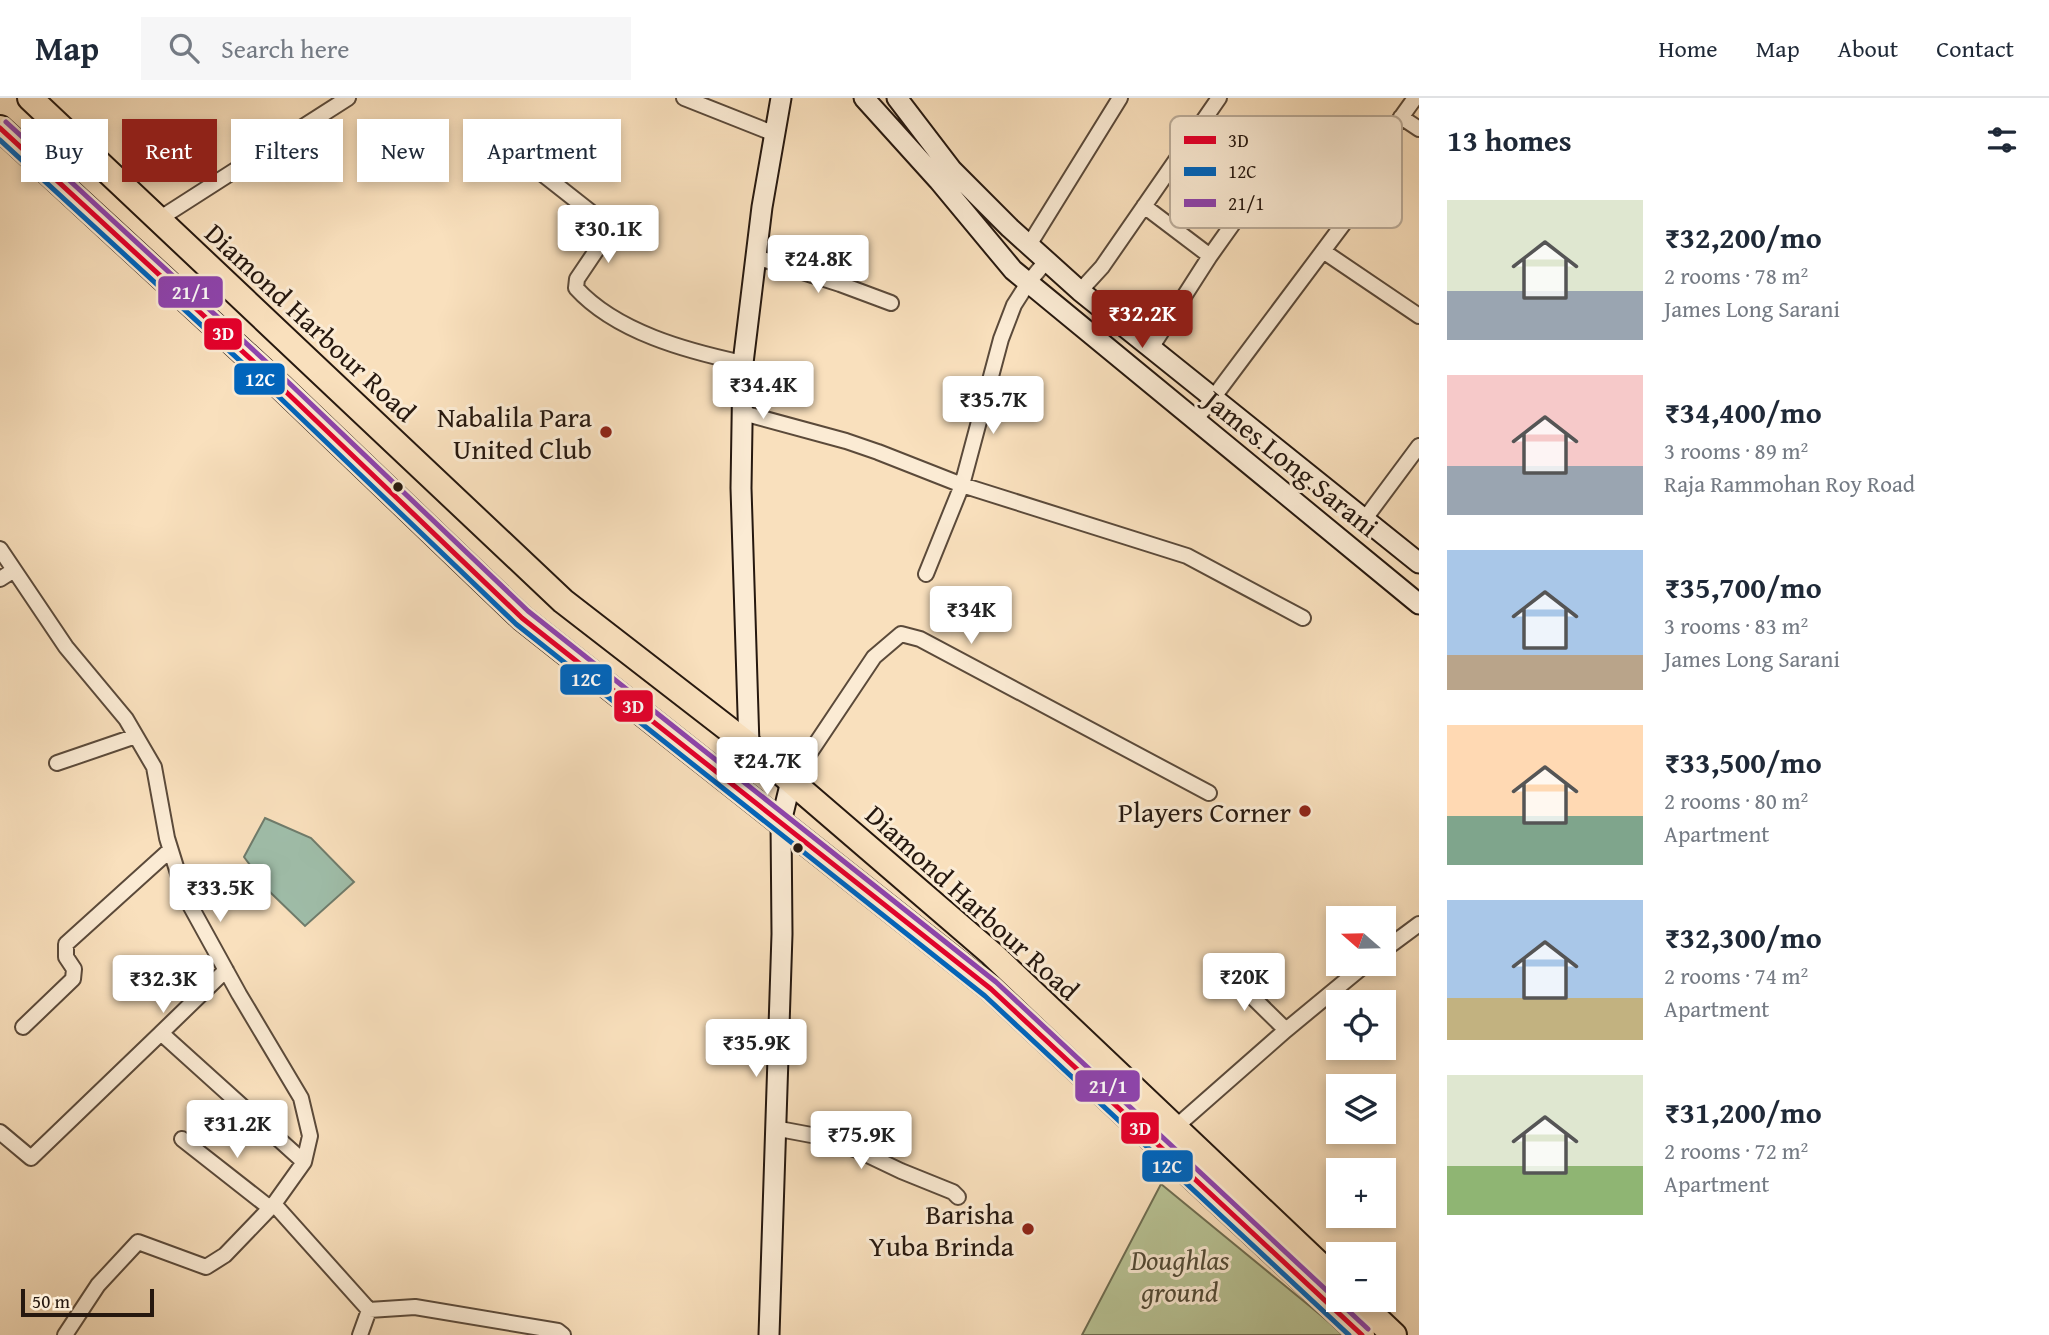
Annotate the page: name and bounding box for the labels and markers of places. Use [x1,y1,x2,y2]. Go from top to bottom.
pin: ₹30.1K [551,206,665,265]
pin: ₹24.8K [761,236,875,295]
pin: ₹32.2K [1085,290,1199,350]
pin: ₹34.4K [706,362,820,421]
pin: ₹35.7K [936,376,1050,436]
place label: Nabalila Para United Club [437,396,593,469]
marker: Nabalila Para United Club [598,424,614,440]
unlabelled marker [391,480,405,494]
pin: ₹34K [930,587,1012,646]
pin: ₹24.7K [710,738,824,797]
place label: Players Corner [1118,791,1291,832]
marker: Players Corner [1297,803,1313,819]
unlabelled marker [791,841,805,855]
pin: ₹33.5K [163,864,277,924]
pin: ₹20K [1203,954,1285,1013]
pin: ₹32.3K [106,956,220,1015]
pin: ₹35.9K [699,1020,813,1079]
pin: ₹31.2K [180,1100,294,1160]
pin: ₹75.9K [804,1112,918,1171]
place label: Barisha Yuba Brinda [869,1193,1015,1266]
marker: Barisha Yuba Brinda [1020,1221,1036,1237]

